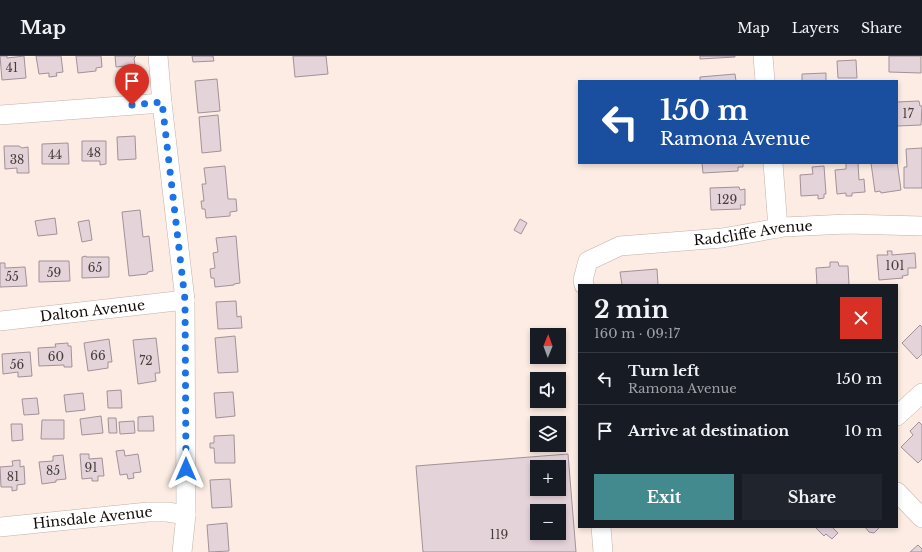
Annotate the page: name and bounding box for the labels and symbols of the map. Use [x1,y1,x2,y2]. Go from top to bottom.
house number: 41 [6,60,18,75]
pin [115,64,149,105]
house number: 17 [902,106,915,121]
house number: 48 [87,145,101,160]
house number: 44 [48,147,62,162]
house number: 38 [10,152,24,167]
house number: 129 [717,192,737,207]
street label: Radcliffe Avenue [693,217,813,249]
house number: 101 [885,258,905,273]
house number: 65 [88,260,102,275]
house number: 59 [47,265,61,280]
house number: 55 [5,269,19,284]
street label: Dalton Avenue [39,296,146,325]
north arrow [530,328,566,364]
house number: 66 [90,348,106,363]
house number: 60 [48,349,64,364]
house number: 72 [139,353,153,368]
house number: 56 [10,357,25,372]
position arrow [165,448,207,490]
house number: 91 [84,460,98,475]
house number: 85 [46,463,60,478]
house number: 81 [7,469,19,484]
street label: Hinsdale Avenue [32,503,152,533]
house number: 119 [490,527,508,542]

